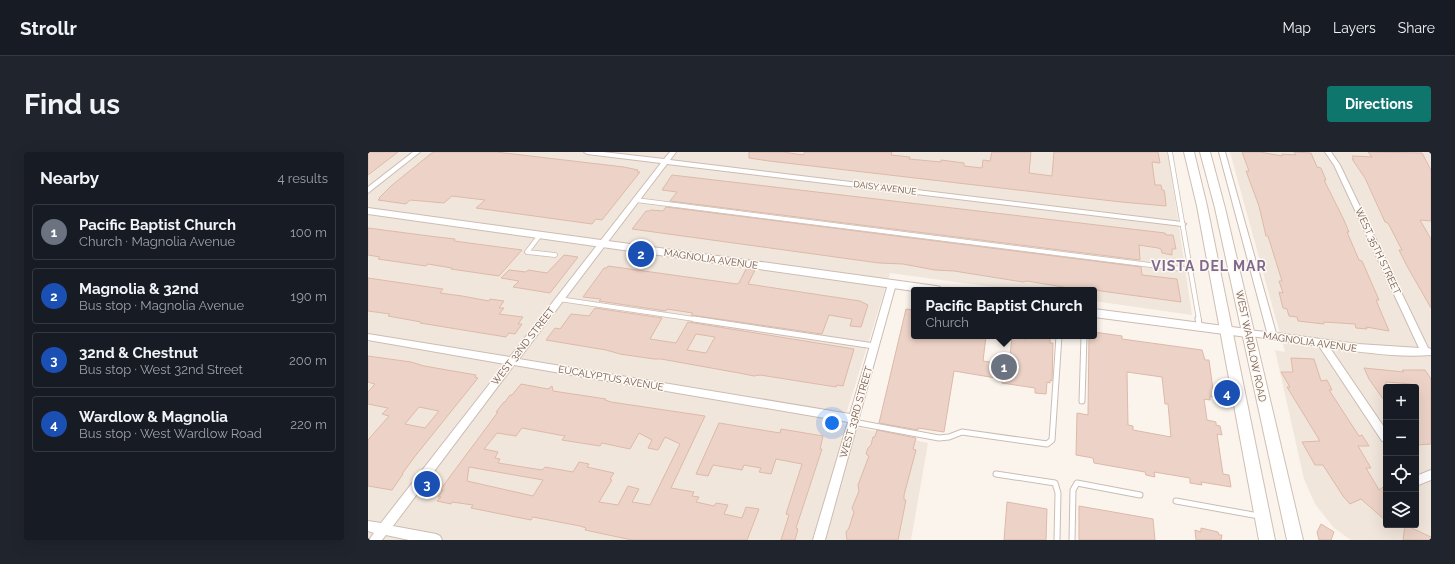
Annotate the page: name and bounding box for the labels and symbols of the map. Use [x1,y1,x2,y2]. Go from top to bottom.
street label: DAISY AVENUE [853,179,918,197]
street label: WEST 35TH STREET [1353,206,1403,296]
pin: 2 [628,239,654,269]
street label: MAGNOLIA AVENUE [663,247,759,271]
district label: VISTA DEL MAR [1151,258,1267,274]
street label: WEST WARDLOW ROAD [1234,289,1268,403]
street label: WEST 32ND STREET [489,305,557,387]
street label: MAGNOLIA AVENUE [1262,330,1358,354]
pin: 1 [991,352,1017,382]
street label: EUCALYPTUS AVENUE [557,363,665,393]
street label: WEST 33RD STREET [838,365,874,459]
pin: 4 [1214,378,1240,408]
your location [822,413,842,433]
pin: 3 [414,469,440,499]

